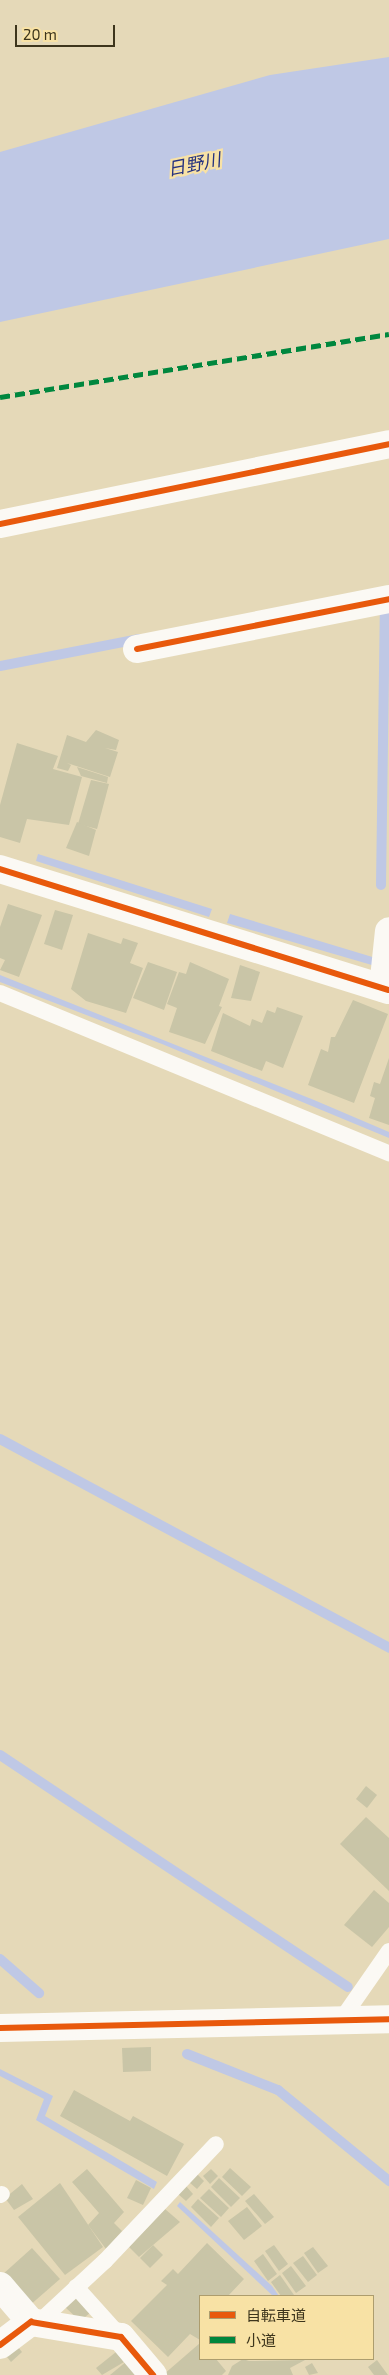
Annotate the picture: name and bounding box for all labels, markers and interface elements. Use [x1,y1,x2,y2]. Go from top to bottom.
scale bar [18,15,118,47]
text: 20 m [23,25,57,43]
water label: 日野川 [165,148,223,180]
legend [199,2295,374,2360]
text: 自転車道 [246,2306,306,2324]
text: 小道 [246,2331,276,2349]

